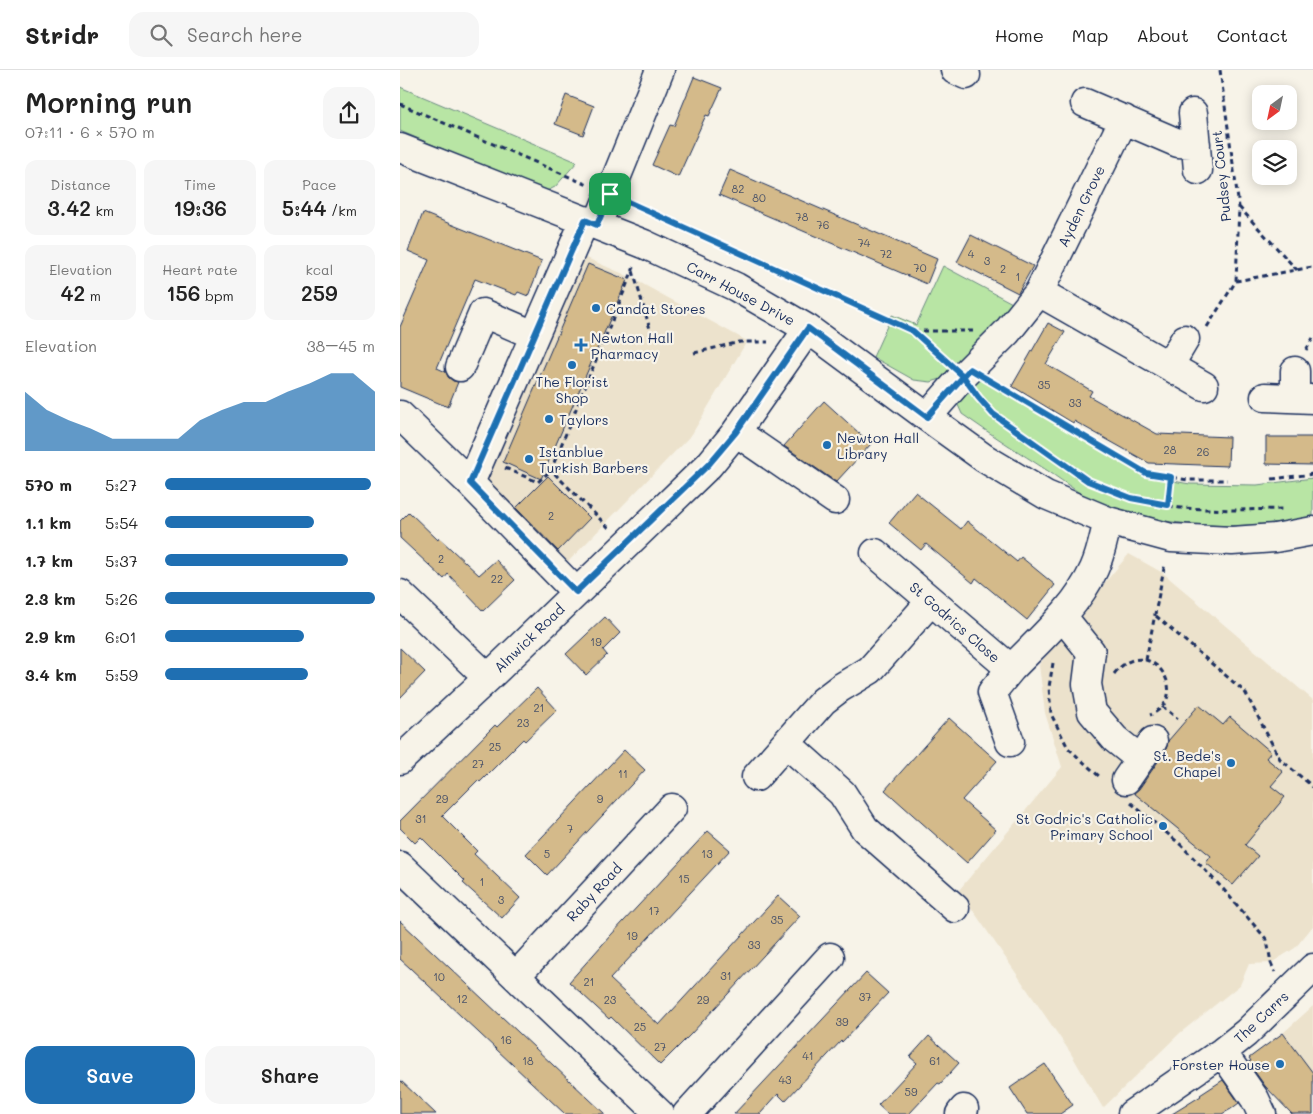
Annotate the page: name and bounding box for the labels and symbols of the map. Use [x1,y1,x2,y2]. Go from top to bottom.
north arrow [1252,85,1298,130]
street label: Pudsey Court [1207,130,1235,222]
street label: Ayden Grove [1053,162,1109,250]
pin [589,173,631,215]
house number: 82 [732,181,744,196]
house number: 80 [752,190,766,205]
house number: 78 [796,209,809,224]
house number: 76 [817,217,829,232]
house number: 74 [858,235,871,250]
house number: 72 [880,246,892,261]
house number: 4 [968,246,975,261]
house number: 3 [984,253,991,268]
street label: Carr House Drive [683,256,799,330]
house number: 70 [914,260,927,275]
house number: 2 [1000,261,1006,276]
house number: 1 [1016,269,1020,284]
place label: Candat Stores [606,299,706,318]
marker: Candat Stores [590,302,602,314]
place label: Newton Hall Pharmacy [591,328,673,363]
marker: Newton Hall Pharmacy [575,339,587,351]
marker: The Florist Shop [566,359,578,371]
place label: The Florist Shop [536,372,608,407]
house number: 35 [1038,377,1050,392]
house number: 33 [1069,395,1082,410]
place label: Taylors [559,410,608,429]
marker: Taylors [543,413,555,425]
place label: Newton Hall Library [837,428,919,463]
marker: Newton Hall Library [821,439,833,451]
place label: Istanblue Turkish Barbers [539,442,648,477]
house number: 28 [1164,442,1177,457]
house number: 26 [1197,444,1209,459]
marker: Istanblue Turkish Barbers [523,453,535,465]
house number: 2 [548,508,554,523]
house number: 2 [438,551,444,566]
house number: 22 [491,571,503,586]
street label: St Godrics Close [906,577,1004,667]
street label: Alnwick Road [490,599,568,676]
house number: 19 [590,634,602,649]
house number: 21 [533,700,545,715]
house number: 23 [517,715,530,730]
house number: 25 [489,739,501,754]
place label: St. Bede's Chapel [1154,746,1221,781]
house number: 27 [472,756,484,771]
marker: St. Bede's Chapel [1225,757,1237,769]
house number: 11 [618,766,628,781]
house number: 29 [436,791,449,806]
house number: 9 [597,791,604,806]
place label: St Godric's Catholic Primary School [1016,809,1153,844]
house number: 31 [415,811,427,826]
marker: St Godric's Catholic Primary School [1157,820,1169,832]
house number: 7 [567,821,573,836]
house number: 5 [544,846,550,861]
house number: 13 [701,846,713,861]
street label: Raby Road [562,859,626,925]
house number: 15 [678,871,690,886]
house number: 1 [480,874,484,889]
house number: 3 [498,892,505,907]
house number: 17 [648,903,660,918]
house number: 35 [771,912,783,927]
house number: 19 [626,928,638,943]
house number: 33 [748,937,761,952]
house number: 31 [720,968,732,983]
house number: 10 [433,969,445,984]
house number: 21 [583,974,595,989]
street label: The Carrs [1230,987,1292,1047]
house number: 37 [859,989,871,1004]
house number: 12 [456,991,468,1006]
house number: 23 [604,992,617,1007]
house number: 29 [697,992,710,1007]
house number: 39 [836,1014,849,1029]
house number: 25 [634,1019,646,1034]
house number: 16 [500,1032,512,1047]
house number: 27 [654,1039,666,1054]
house number: 41 [802,1048,814,1063]
house number: 18 [522,1053,534,1068]
house number: 61 [929,1053,941,1068]
place label: Forster House [1172,1055,1270,1074]
marker: Forster House [1274,1058,1286,1070]
house number: 43 [779,1072,792,1087]
house number: 59 [905,1084,918,1099]

